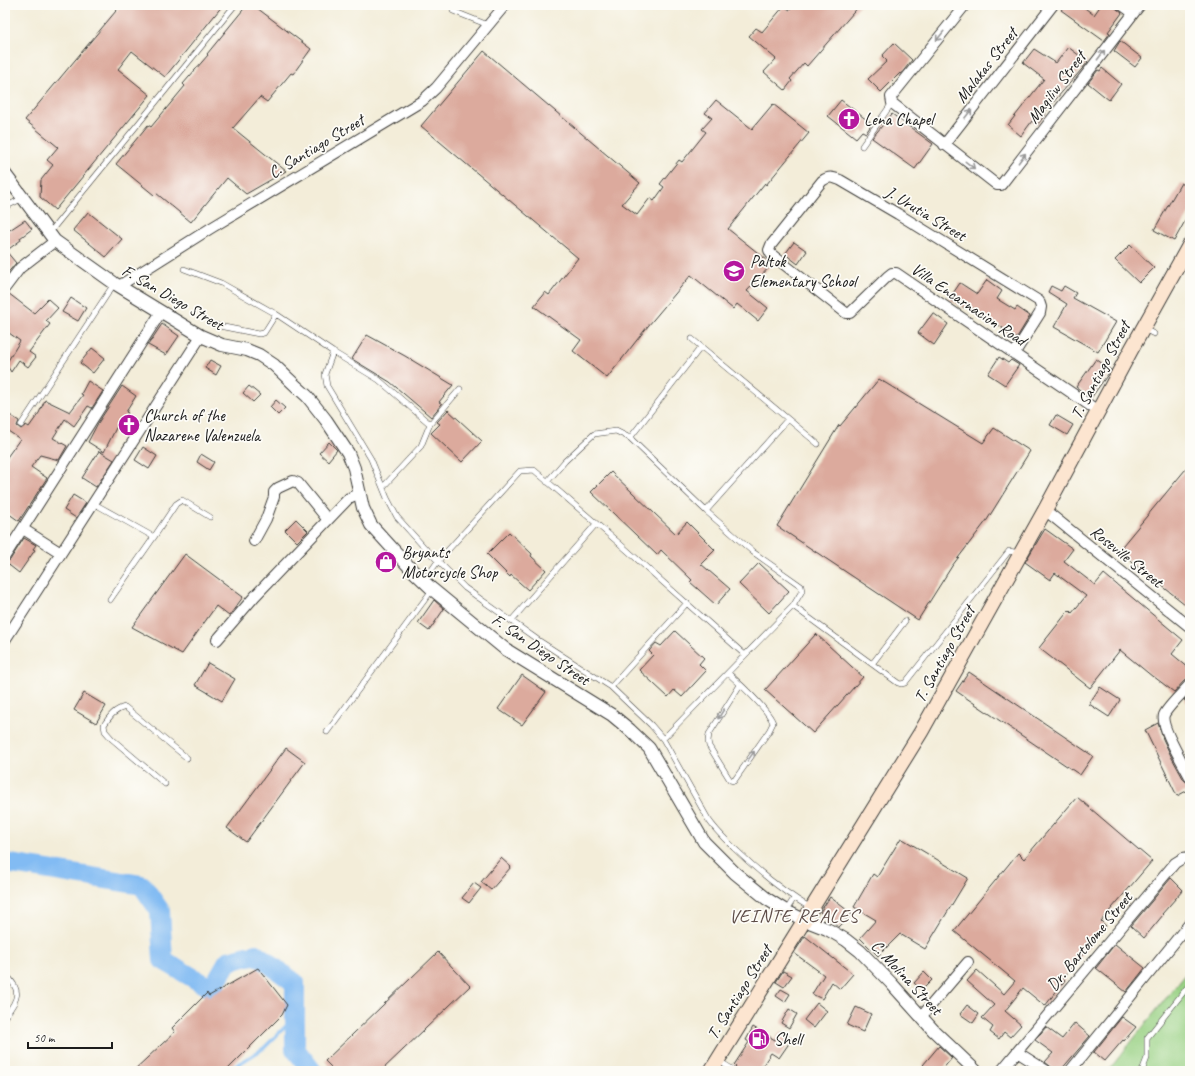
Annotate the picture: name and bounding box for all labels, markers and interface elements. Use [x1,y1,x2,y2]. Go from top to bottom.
street label: Malakas Street [951,22,1024,107]
one-way arrow [936,30,945,41]
street label: Magiliw Street [1022,45,1092,128]
one-way arrow [1097,49,1105,60]
church icon: Lena Chapel [836,106,862,132]
street label: C. Santiago Street [265,108,370,183]
one-way arrow [964,108,972,119]
place label: Lena Chapel [864,109,936,130]
one-way arrow [1018,153,1026,164]
one-way arrow [965,161,976,169]
street label: J. Urutia Street [881,181,972,247]
place label: Paltok Elementary School [750,251,859,292]
school or university icon: Paltok Elementary School [721,258,747,284]
street label: Villa Encarnacion Road [907,258,1032,352]
street label: F. San Diego Street [118,260,229,336]
street label: T. Santiago Street [1066,316,1136,423]
place label: Church of the Nazarene Valenzuela [144,405,262,446]
church icon: Church of the Nazarene Valenzuela [116,412,142,438]
street label: Roseville Street [1086,521,1169,593]
place label: Bryants Motorcycle Shop [402,542,499,583]
shop icon: Bryants Motorcycle Shop [373,549,399,575]
street label: T. Santiago Street [909,600,981,706]
street label: F. San Diego Street [488,609,596,691]
one-way arrow [717,708,725,719]
one-way arrow [747,751,755,762]
street label: Dr. Bartolome Street [1042,886,1138,995]
district label: VEINTE REALES [729,904,862,928]
street label: C. Molina Street [866,935,948,1021]
street label: T. Santiago Street [702,939,778,1043]
scale bar [28,1024,112,1050]
fuel station icon: Shell [746,1026,772,1052]
place label: Shell [774,1029,805,1050]
text: 50 m [34,1030,56,1046]

